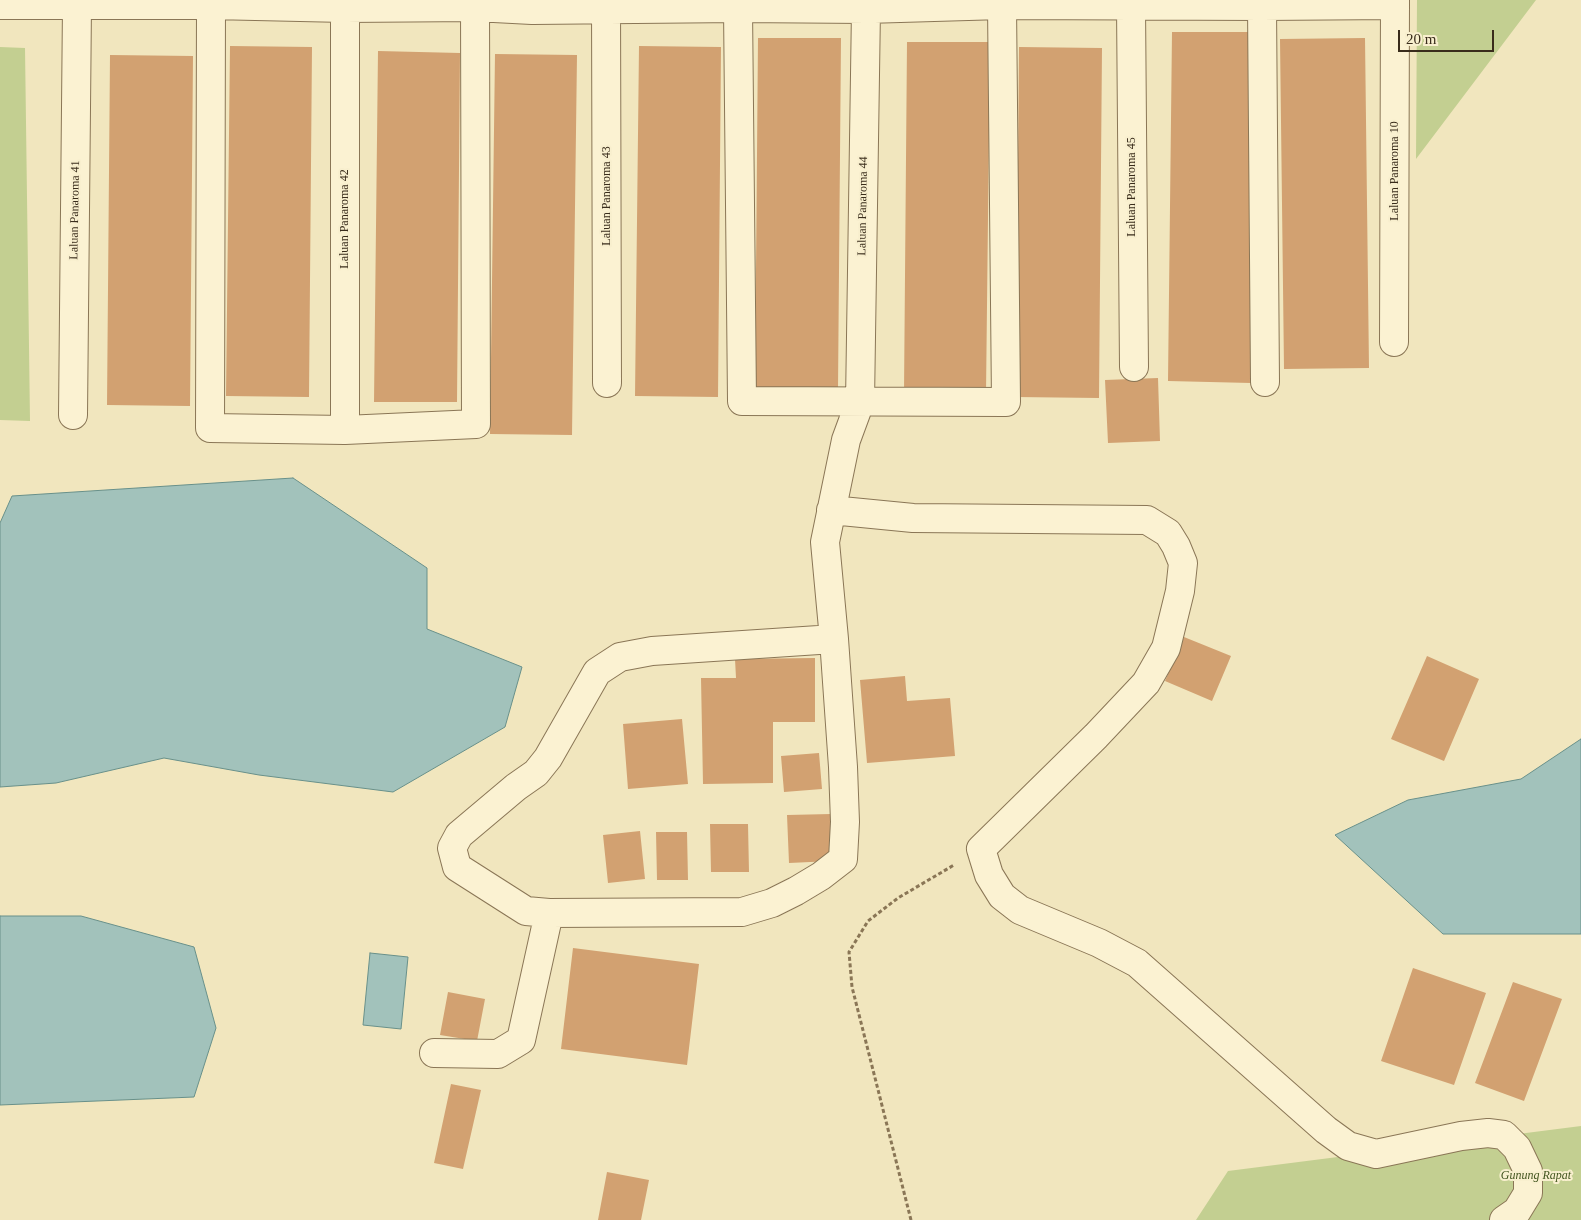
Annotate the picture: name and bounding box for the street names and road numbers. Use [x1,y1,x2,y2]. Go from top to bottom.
street label: Laluan Panaroma 10 [1388,121,1402,221]
street label: Laluan Panaroma 45 [1125,137,1139,237]
street label: Laluan Panaroma 43 [600,146,614,246]
street label: Laluan Panaroma 44 [855,156,871,256]
street label: Laluan Panaroma 41 [67,160,83,260]
street label: Laluan Panaroma 42 [338,169,352,269]

